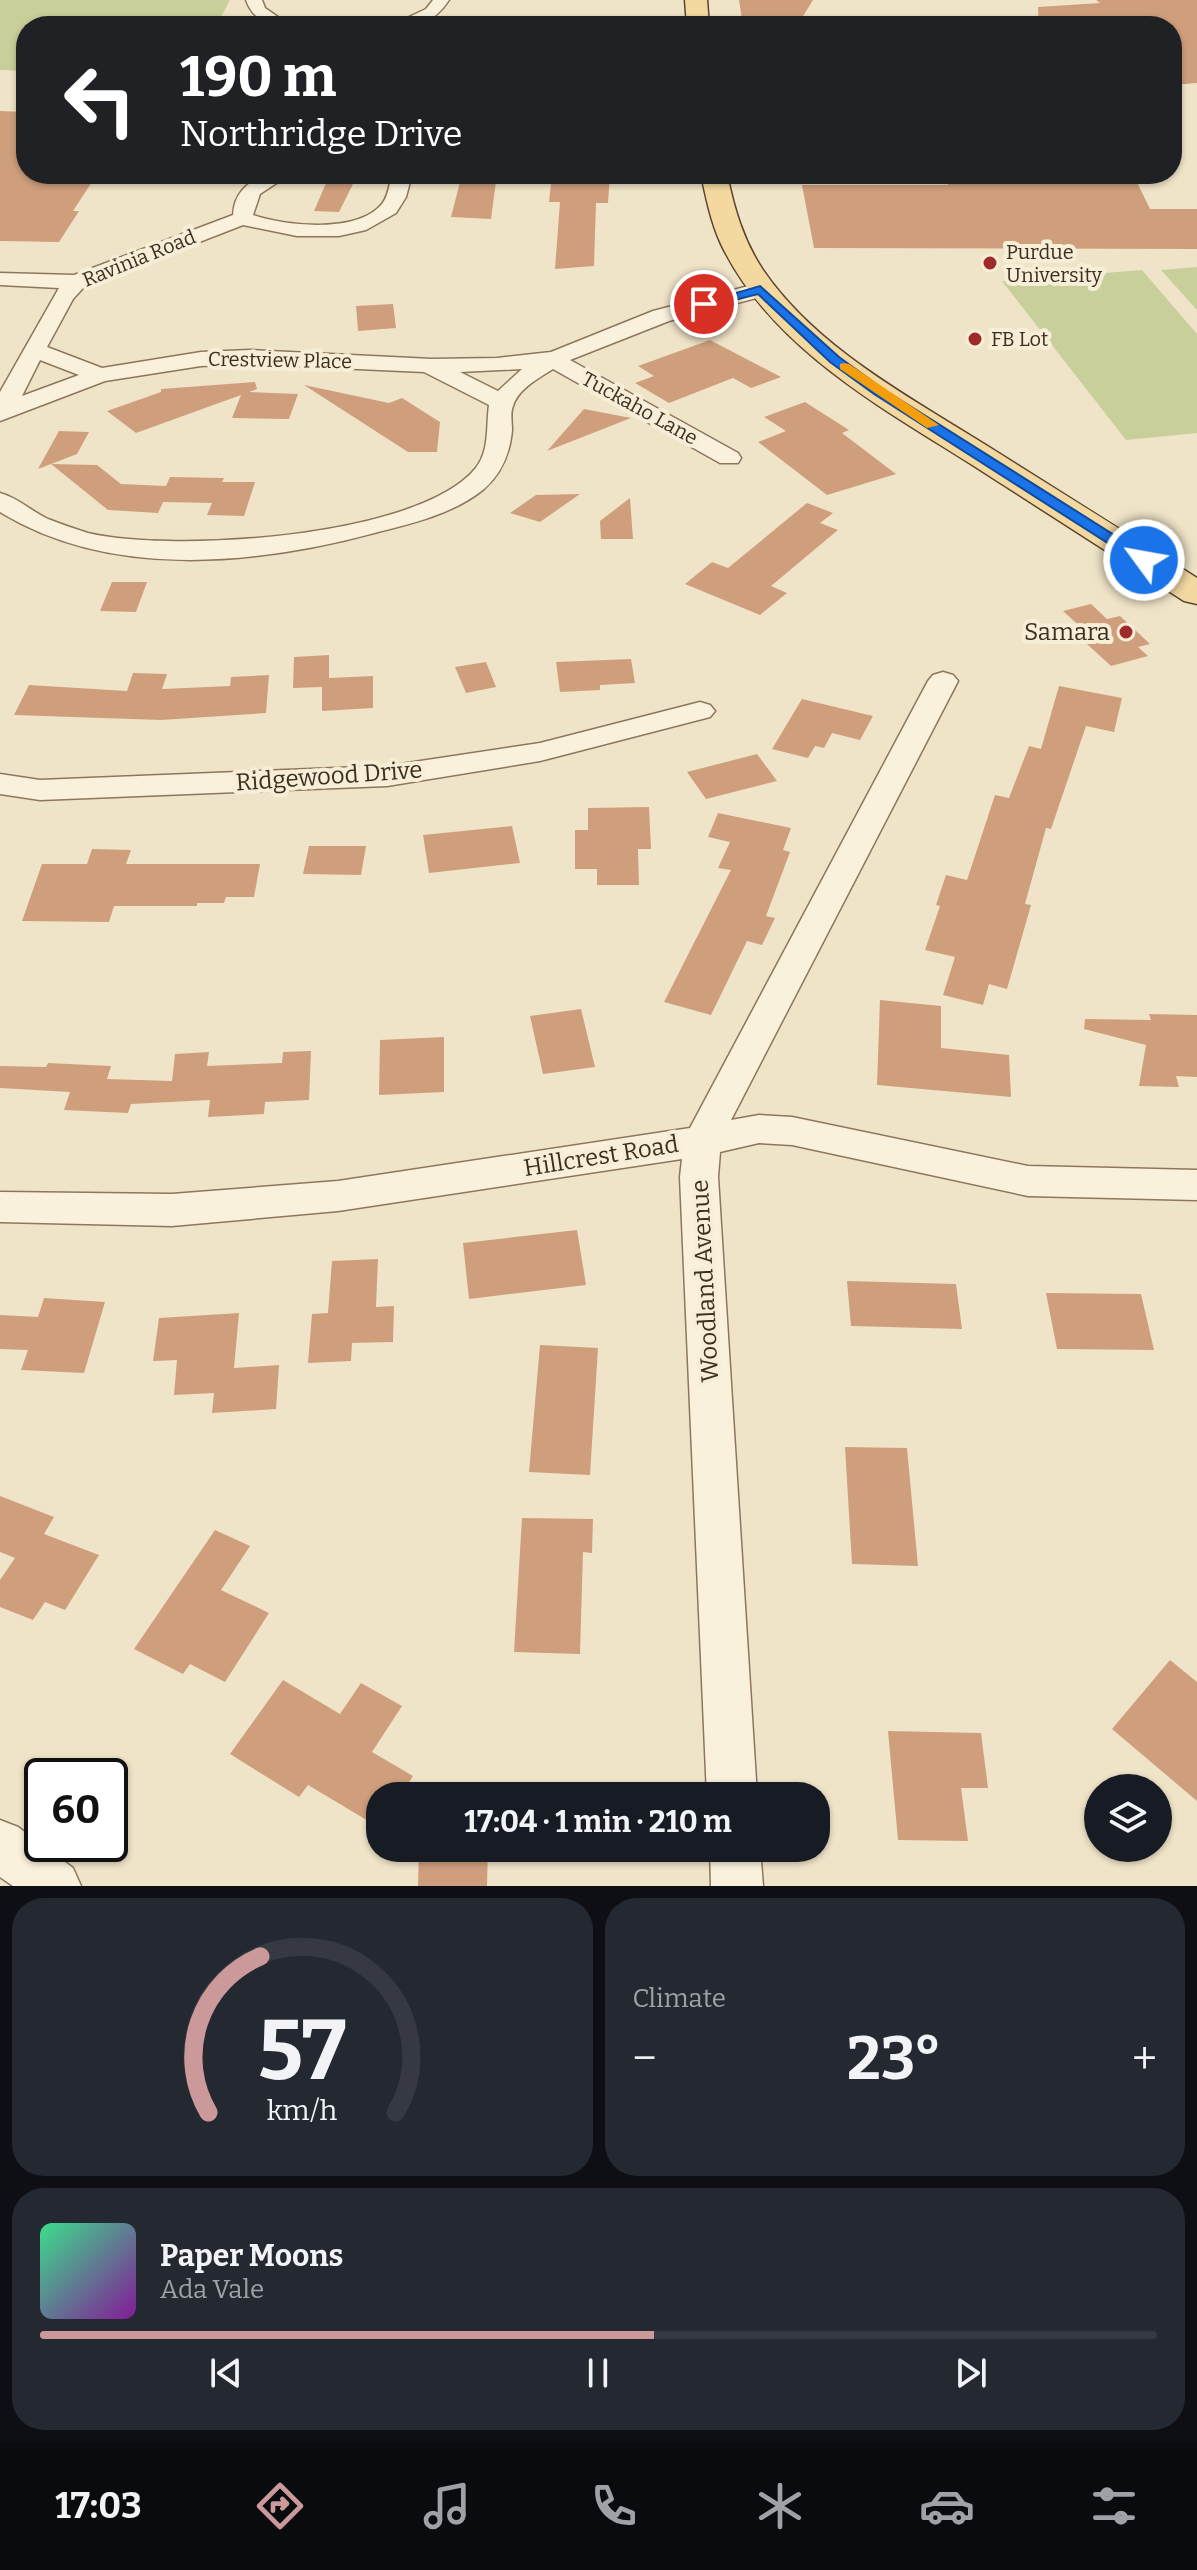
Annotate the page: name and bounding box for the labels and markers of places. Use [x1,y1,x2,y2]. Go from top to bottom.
place label: Purdue University [1006,240,1102,287]
marker: Purdue University [981,254,999,272]
pin [670,270,738,338]
place label: FB Lot [991,327,1048,351]
marker: FB Lot [966,330,984,348]
place label: Samara [1024,618,1110,646]
marker: Samara [1117,623,1135,641]

